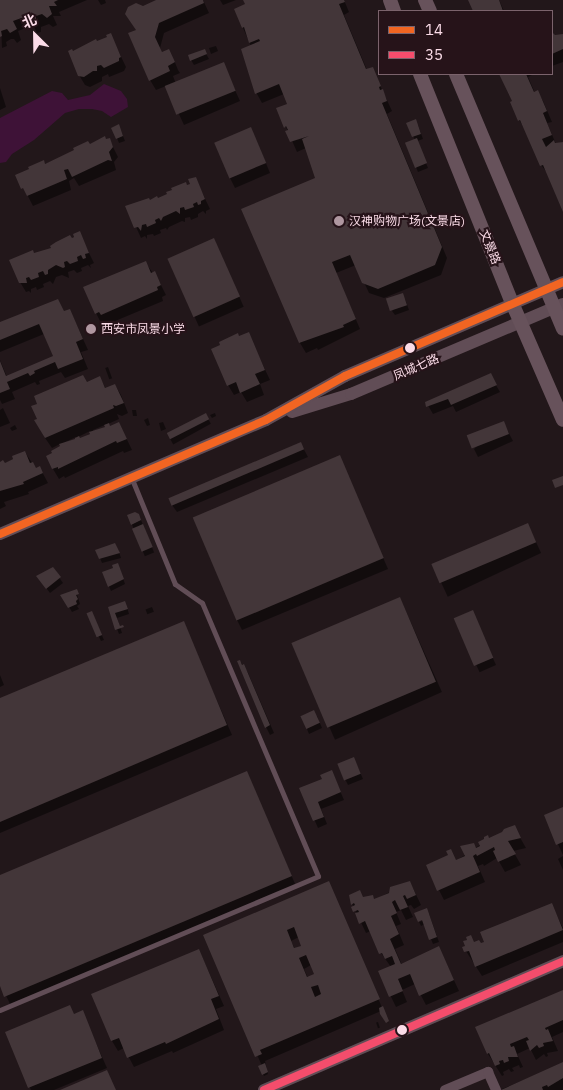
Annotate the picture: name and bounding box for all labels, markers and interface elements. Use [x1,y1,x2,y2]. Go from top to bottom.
north arrow [10,10,60,60]
text: 北 [19,10,39,32]
legend [378,10,553,75]
text: 14 [425,20,443,39]
text: 35 [425,45,443,64]
place label: 汉神购物广场(文景店) [349,214,465,228]
marker: 汉神购物广场(文景店) [333,215,345,227]
street label: 文景路 [477,228,503,266]
place label: 西安市凤景小学 [101,322,185,336]
marker: 西安市凤景小学 [85,323,97,335]
unlabelled marker [405,343,415,353]
street label: 凤城七路 [391,351,441,383]
unlabelled marker [397,1025,407,1035]

